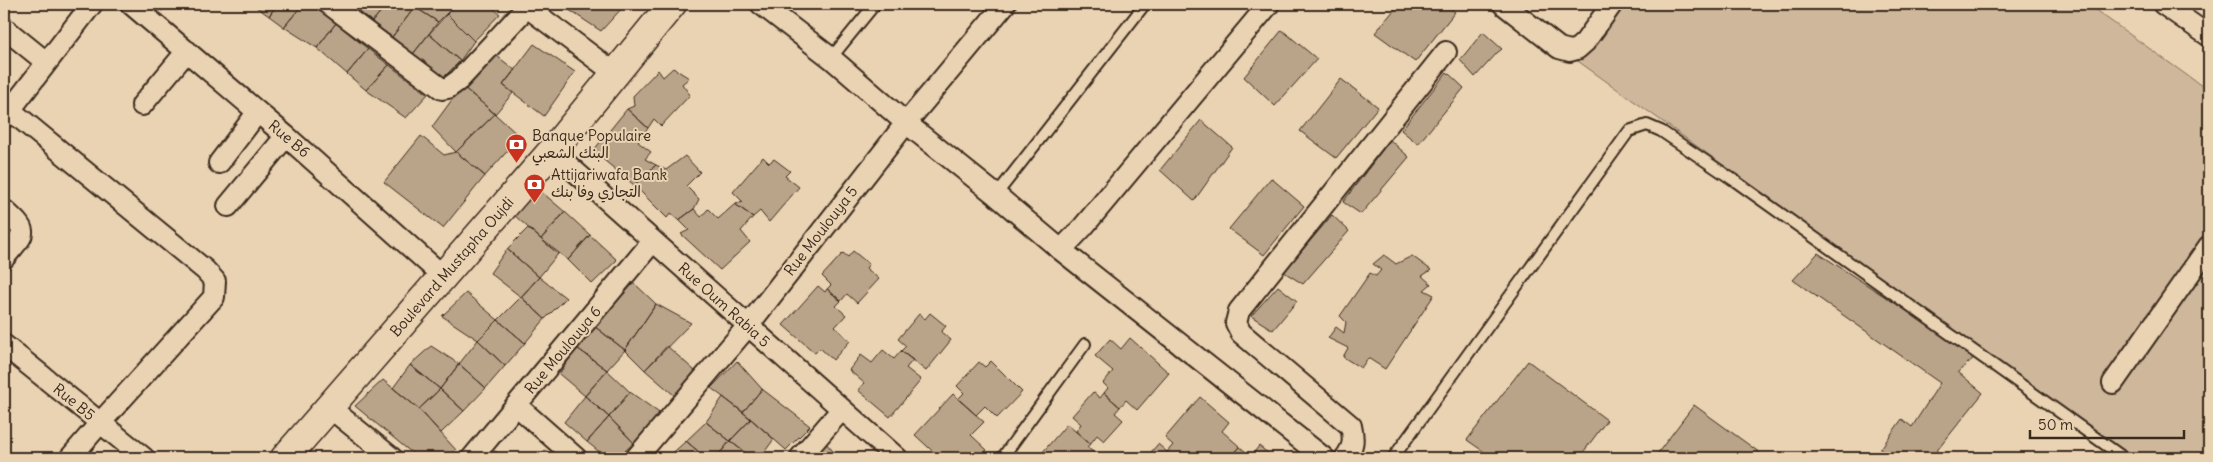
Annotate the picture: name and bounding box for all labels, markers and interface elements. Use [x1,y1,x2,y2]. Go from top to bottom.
street label: Rue B6 [265,116,314,161]
place label: Banque Populaire البنك الشعبي [532,126,651,166]
bank icon: Banque Populaire البنك الشعبي [504,133,528,164]
place label: Attijariwafa Bank التجاري وفا بنك [551,165,668,203]
bank icon: Attijariwafa Bank التجاري وفا بنك [523,172,547,203]
street label: Rue Moulouya 5 [780,182,862,279]
street label: Boulevard Mustapha Oujdi [386,193,518,340]
street label: Rue Oum Rabia 5 [674,258,774,351]
street label: Rue Moulouya 6 [520,302,605,397]
street label: Rue B5 [50,379,99,424]
scale bar [2030,407,2184,439]
text: 50 m [2038,415,2073,434]

